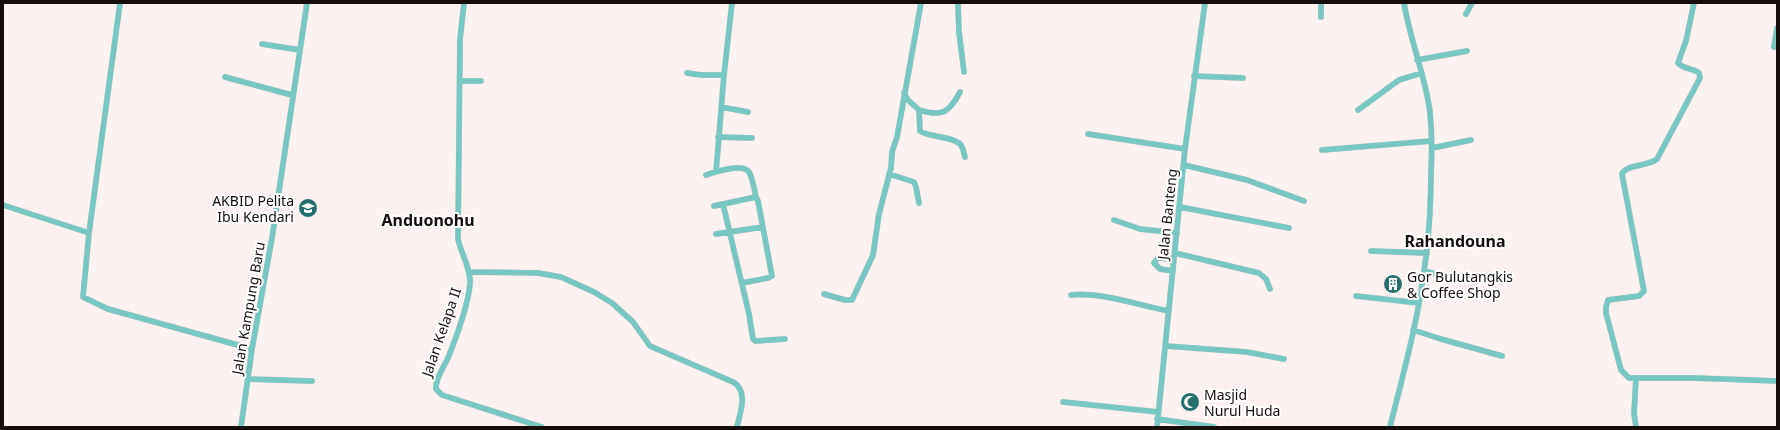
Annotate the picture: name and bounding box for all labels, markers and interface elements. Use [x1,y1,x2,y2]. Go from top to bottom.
street label: Jalan Banteng [1153,168,1181,262]
place label: AKBID Pelita Ibu Kendari [212,191,294,226]
school or university icon: AKBID Pelita Ibu Kendari [297,197,319,219]
district label: Anduonohu [381,209,475,231]
district label: Rahandouna [1405,230,1505,252]
street label: Jalan Kampung Baru [227,240,269,378]
place label: Gor Bulutangkis & Coffee Shop [1407,267,1513,302]
building icon: Gor Bulutangkis & Coffee Shop [1382,273,1404,295]
street label: Jalan Kelapa II [416,285,465,381]
place label: Masjid Nurul Huda [1204,385,1280,420]
mosque icon: Masjid Nurul Huda [1179,391,1201,413]

